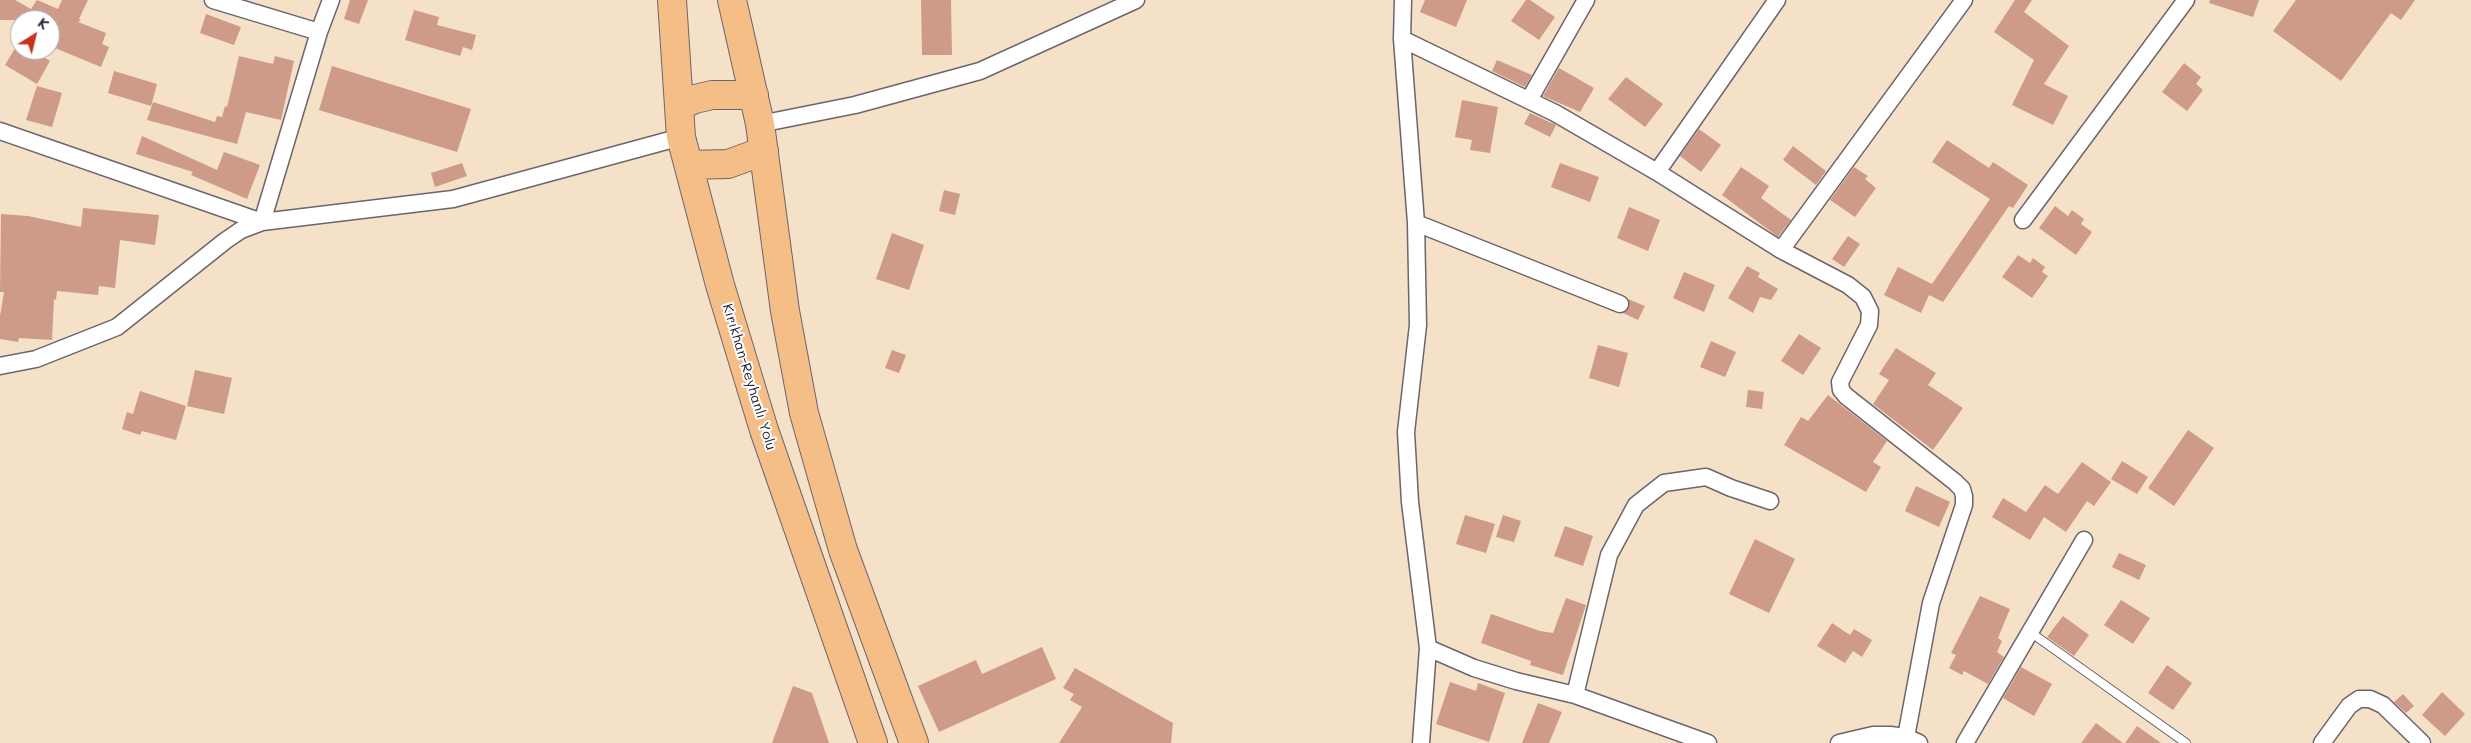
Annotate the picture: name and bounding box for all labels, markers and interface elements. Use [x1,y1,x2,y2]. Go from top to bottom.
north arrow [10,10,60,60]
text: K [34,13,53,34]
street label: Kırıkhan-Reyhanlı Yolu [719,302,779,452]

